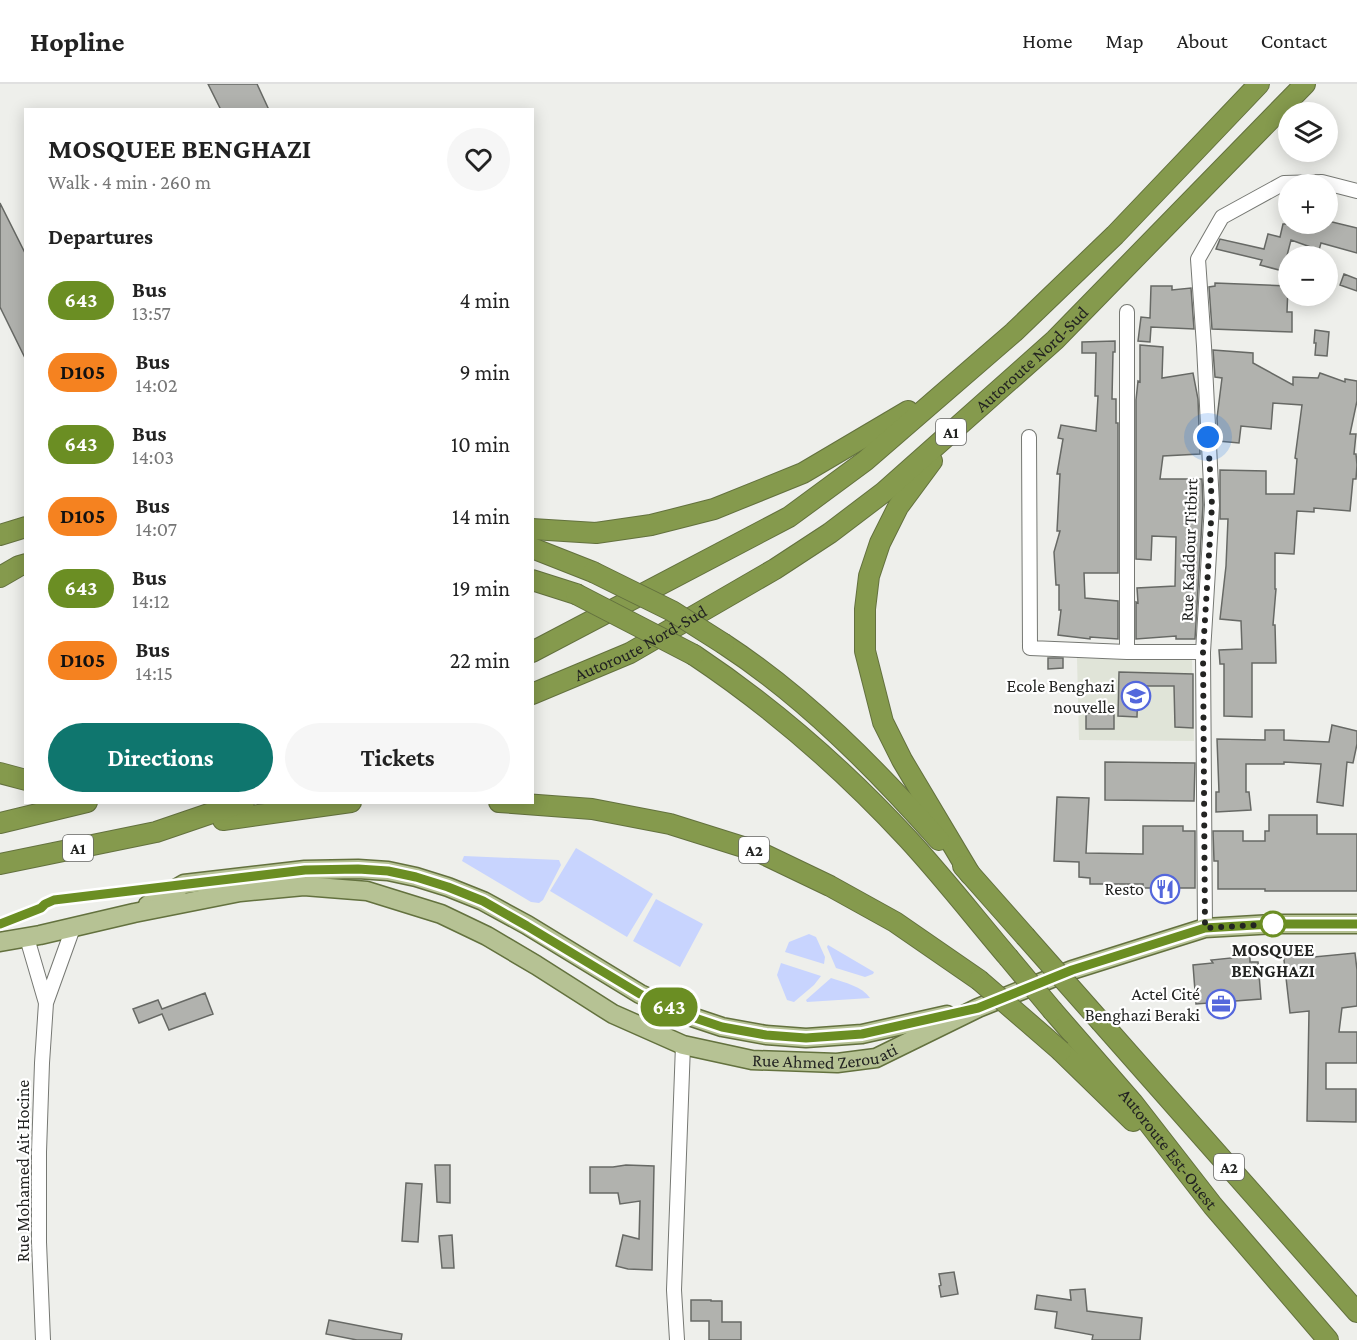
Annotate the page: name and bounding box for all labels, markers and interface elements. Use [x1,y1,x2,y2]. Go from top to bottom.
text: Hopline [30,26,125,57]
text: Home [1022,29,1072,53]
text: Map [1105,29,1144,53]
text: About [1177,29,1228,53]
text: Contact [1261,29,1327,53]
map controls [1278,102,1338,306]
button: layers [1278,102,1338,162]
button: heart [447,128,510,191]
text: MOSQUEE BENGHAZI [48,133,311,164]
text: Walk · 4 min · 260 m [48,171,211,193]
button: + [1278,174,1338,234]
text: Departures [48,224,153,249]
button: − [1278,246,1338,306]
text: Bus [132,277,166,302]
text: 643 [65,288,97,312]
text: 4 min [459,288,510,313]
text: 13:57 [132,302,171,324]
street label: Autoroute Nord-Sud [971,302,1093,416]
text: Bus [135,349,170,374]
text: D105 [60,360,105,384]
text: 9 min [459,360,510,385]
text: 14:02 [135,374,177,396]
road number: A1 [936,419,966,445]
text: Bus [132,421,166,446]
your location [1193,422,1223,452]
text: 643 [65,432,97,456]
text: 10 min [451,432,510,457]
text: 14:03 [132,446,174,468]
street label: Rue Kaddour Titbirt [1177,477,1202,622]
text: Bus [135,493,170,518]
text: D105 [60,504,105,528]
text: 14 min [452,504,510,529]
text: 14:07 [135,518,177,540]
text: Bus [132,565,166,590]
text: 643 [65,576,97,600]
text: 19 min [452,576,510,601]
text: 14:12 [132,590,170,612]
street label: Autoroute Nord-Sud [571,601,711,685]
text: Bus [135,637,170,662]
text: D105 [60,648,105,672]
text: 22 min [450,648,510,673]
text: 14:15 [135,662,173,684]
place label: Ecole Benghazi nouvelle [1006,676,1115,717]
school or university icon: Ecole Benghazi nouvelle [1120,680,1152,712]
button: Directions [48,723,273,792]
button: Tickets [285,723,510,792]
road number: A1 [63,835,93,861]
road number: A2 [739,837,769,863]
restaurant icon: Resto [1149,873,1181,905]
place label: Resto [1105,879,1144,899]
marker: MOSQUEE BENGHAZI [1260,911,1286,937]
place label: MOSQUEE BENGHAZI [1231,940,1315,981]
place label: Actel Cité Benghazi Beraki [1085,984,1200,1025]
line badge: 643 [634,988,704,1026]
office icon: Actel Cité Benghazi Beraki [1205,988,1237,1020]
text: 643 [653,995,685,1019]
street label: Rue Ahmed Zerouati [752,1039,901,1073]
street label: Rue Mohamed Ait Hocine [13,1080,33,1262]
street label: Autoroute Est-Ouest [1115,1084,1223,1214]
road number: A2 [1214,1154,1244,1180]

